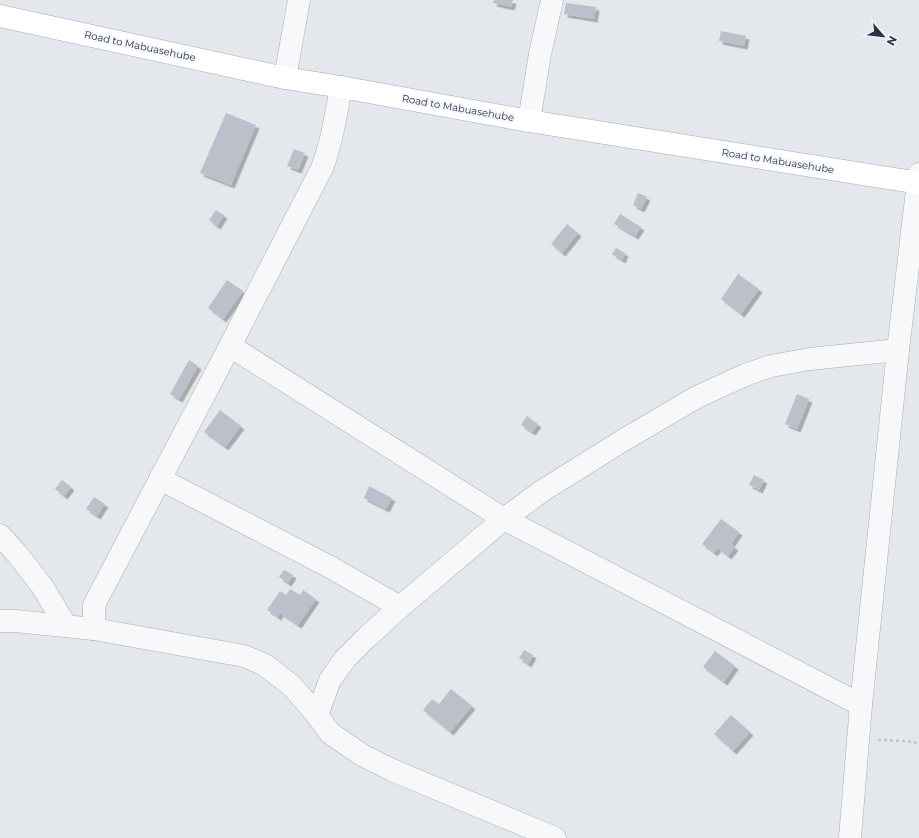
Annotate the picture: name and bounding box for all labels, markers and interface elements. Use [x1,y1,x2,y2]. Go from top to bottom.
north arrow [863,16,903,56]
street label: Road to Mabuasehube [83,28,197,64]
text: N [884,33,900,48]
street label: Road to Mabuasehube [401,92,515,124]
street label: Road to Mabuasehube [721,146,835,176]

